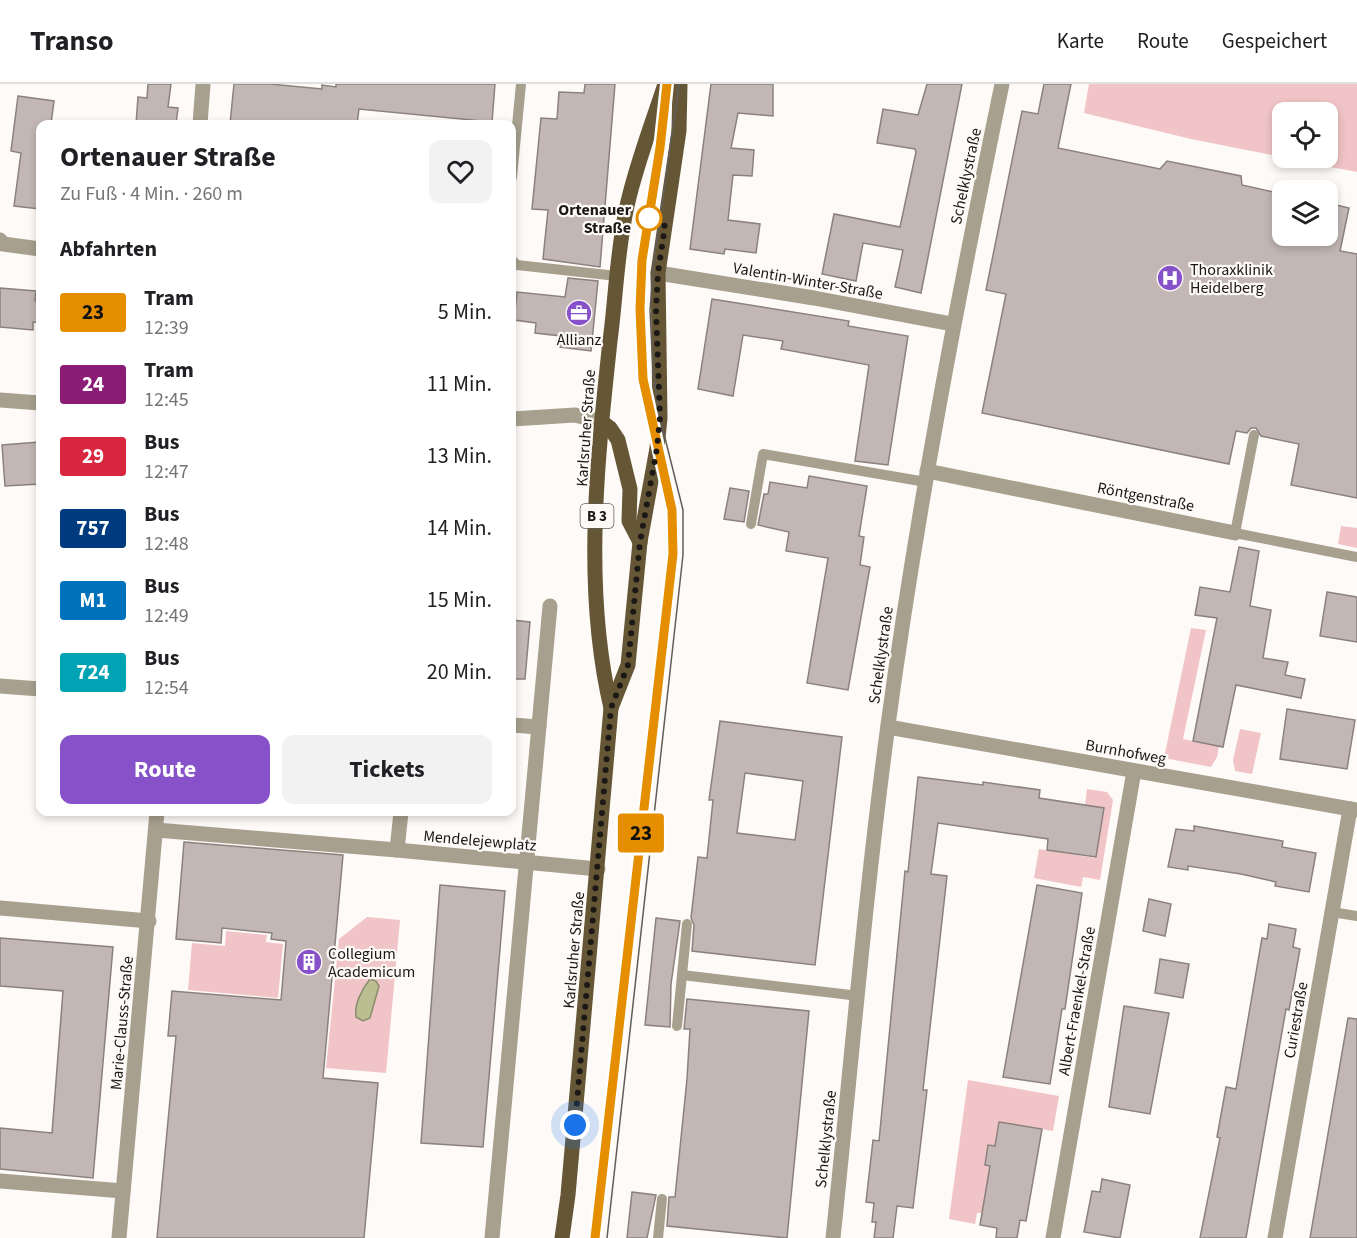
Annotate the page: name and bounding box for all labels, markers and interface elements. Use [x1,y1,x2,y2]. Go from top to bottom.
text: Transo [30,21,113,61]
text: Karte [1057,26,1104,56]
text: Route [1137,26,1189,56]
text: Gespeichert [1222,26,1327,56]
map controls [1272,102,1338,246]
button: locate [1272,102,1338,168]
street label: Schelklystraße [945,126,987,227]
text: Ortenauer Straße [60,137,276,177]
button: heart [429,140,492,203]
text: Zu Fuß · 4 Min. · 260 m [60,180,243,208]
button: layers [1272,180,1338,246]
place label: Ortenauer Straße [558,199,632,239]
marker: Ortenauer Straße [636,205,662,231]
text: Abfahrten [60,233,157,265]
street label: Valentin-Winter-Straße [731,257,885,305]
place label: Thoraxklinik Heidelberg [1190,259,1273,299]
hospital icon: Thoraxklinik Heidelberg [1155,263,1185,293]
text: Tram [144,282,194,314]
text: 5 Min. [438,296,492,328]
text: 23 [82,297,104,327]
office icon: Allianz [564,298,594,328]
text: 12:39 [144,314,189,342]
place label: Allianz [557,329,601,351]
text: Tram [144,354,194,386]
text: 11 Min. [427,368,492,400]
text: 24 [82,369,104,399]
street label: Karlsruher Straße [571,369,601,487]
text: 12:45 [144,386,189,414]
text: Bus [144,426,180,458]
text: 13 Min. [427,440,492,472]
text: 29 [82,441,104,471]
text: 12:47 [144,458,189,486]
street label: Röntgenstraße [1095,477,1196,517]
text: Bus [144,498,180,530]
road number: B 3 [580,504,614,528]
text: 14 Min. [427,512,492,544]
text: 757 [76,513,110,543]
text: 12:48 [144,530,189,558]
text: Bus [144,570,180,602]
text: 15 Min. [427,584,492,616]
text: M1 [79,585,107,615]
text: 12:49 [144,602,189,630]
street label: Schelklystraße [863,605,899,705]
text: Bus [144,642,180,674]
text: 20 Min. [427,656,492,688]
text: 724 [76,657,110,687]
text: 12:54 [144,674,189,702]
street label: Burnhofweg [1084,734,1168,770]
button: Route [60,735,270,804]
button: Tickets [282,735,492,804]
line badge: 23 [614,814,668,852]
text: 23 [630,818,652,848]
street label: Mendelejewplatz [422,825,538,857]
street label: Karlsruher Straße [558,891,590,1009]
street label: Albert-Fraenkel-Straße [1053,925,1101,1077]
place label: Collegium Academicum [328,943,415,983]
building icon: Collegium Academicum [294,947,324,977]
street label: Marie-Clauss-Straße [105,955,139,1091]
street label: Curiestraße [1278,980,1314,1060]
street label: Schelklystraße [810,1089,842,1189]
your location [560,1110,590,1140]

